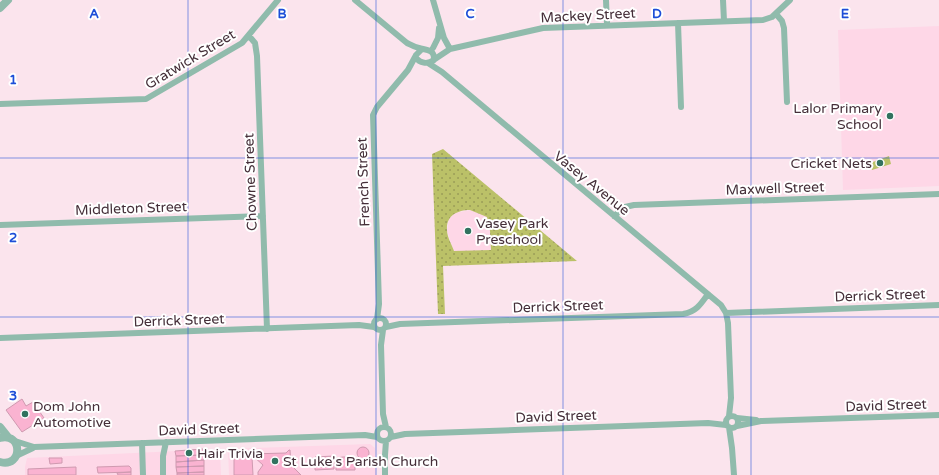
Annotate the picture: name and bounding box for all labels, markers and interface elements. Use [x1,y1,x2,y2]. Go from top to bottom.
street label: Mackey Street [540,4,637,26]
text: A [89,6,99,22]
text: B [277,6,287,22]
text: C [465,6,475,22]
text: D [652,6,662,22]
text: E [841,6,849,22]
street label: Gratwick Street [142,25,239,93]
text: 1 [9,72,17,88]
place label: Lalor Primary School [793,100,882,133]
marker: Lalor Primary School [885,111,895,121]
street label: Chowne Street [240,132,261,231]
street label: French Street [353,136,374,227]
street label: Vasey Avenue [550,148,633,219]
place label: Cricket Nets [791,155,872,172]
marker: Cricket Nets [875,158,885,168]
street label: Maxwell Street [725,178,825,199]
street label: Middleton Street [75,198,188,219]
place label: Vasey Park Preschool [476,215,549,248]
marker: Vasey Park Preschool [463,226,473,236]
text: 2 [9,230,17,246]
street label: Derrick Street [834,285,926,306]
street label: Derrick Street [512,296,604,317]
street label: Derrick Street [133,310,225,331]
text: 3 [9,388,17,404]
street label: David Street [845,396,928,415]
place label: Dom John Automotive [33,398,111,431]
street label: David Street [515,407,598,426]
marker: Dom John Automotive [20,409,30,419]
street label: David Street [158,420,241,439]
place label: Hair Trivia [197,445,263,462]
marker: Hair Trivia [184,448,194,458]
place label: St Luke's Parish Church [283,453,438,470]
marker: St Luke's Parish Church [270,456,280,466]

